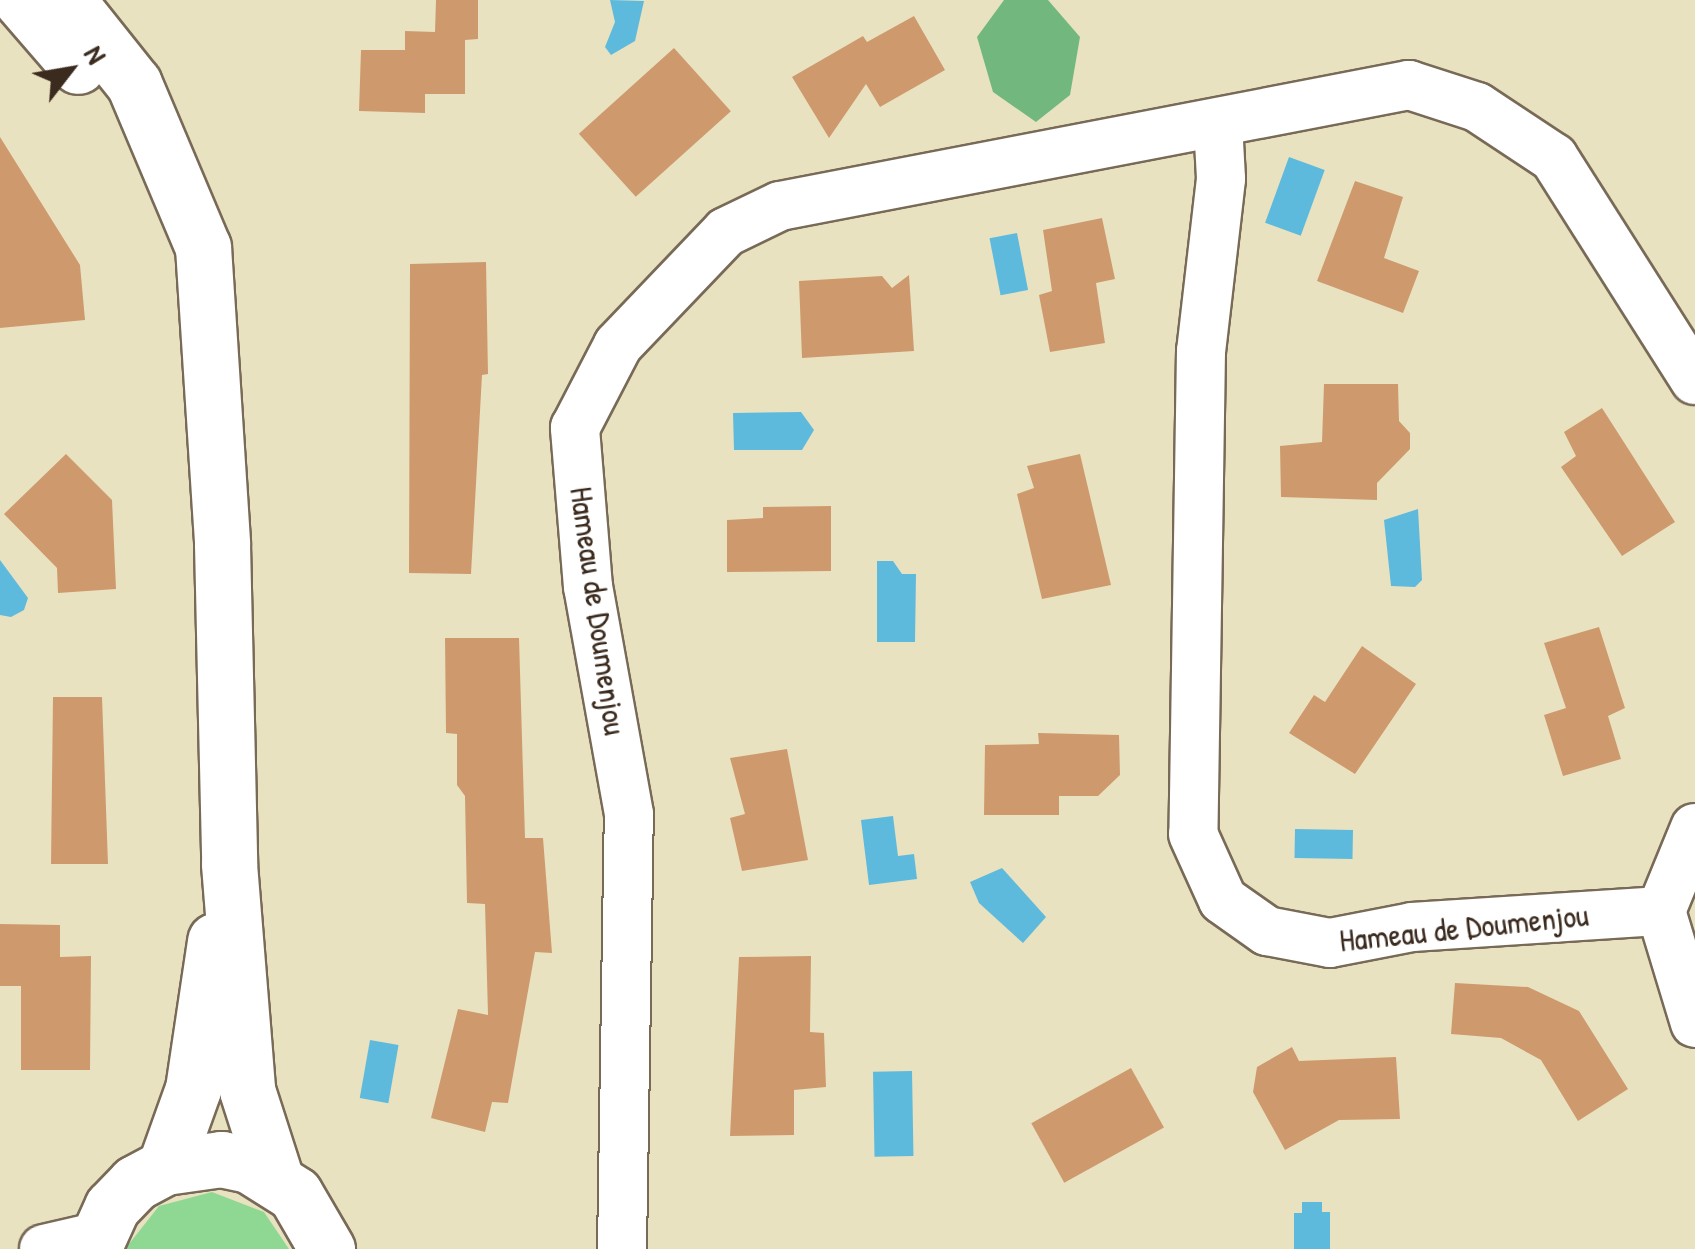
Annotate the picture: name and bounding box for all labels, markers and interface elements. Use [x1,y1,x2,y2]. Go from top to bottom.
north arrow [20,20,120,120]
text: N [76,38,116,71]
street label: Hameau de Doumenjou [562,484,634,738]
street label: Hameau de Doumenjou [1337,896,1591,960]

